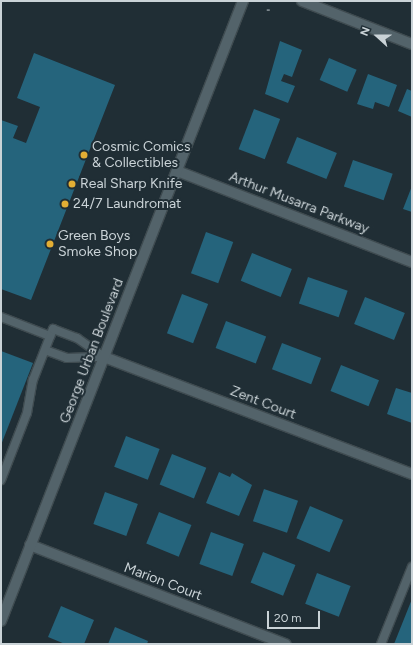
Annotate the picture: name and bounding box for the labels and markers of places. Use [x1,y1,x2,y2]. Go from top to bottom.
place label: Cosmic Comics & Collectibles [92,139,190,172]
marker: Cosmic Comics & Collectibles [79,150,89,160]
place label: Real Sharp Knife [80,176,182,192]
marker: Real Sharp Knife [67,179,77,189]
place label: 24/7 Laundromat [73,196,181,212]
marker: 24/7 Laundromat [60,199,70,209]
place label: Green Boys Smoke Shop [58,228,137,260]
marker: Green Boys Smoke Shop [45,239,55,249]

